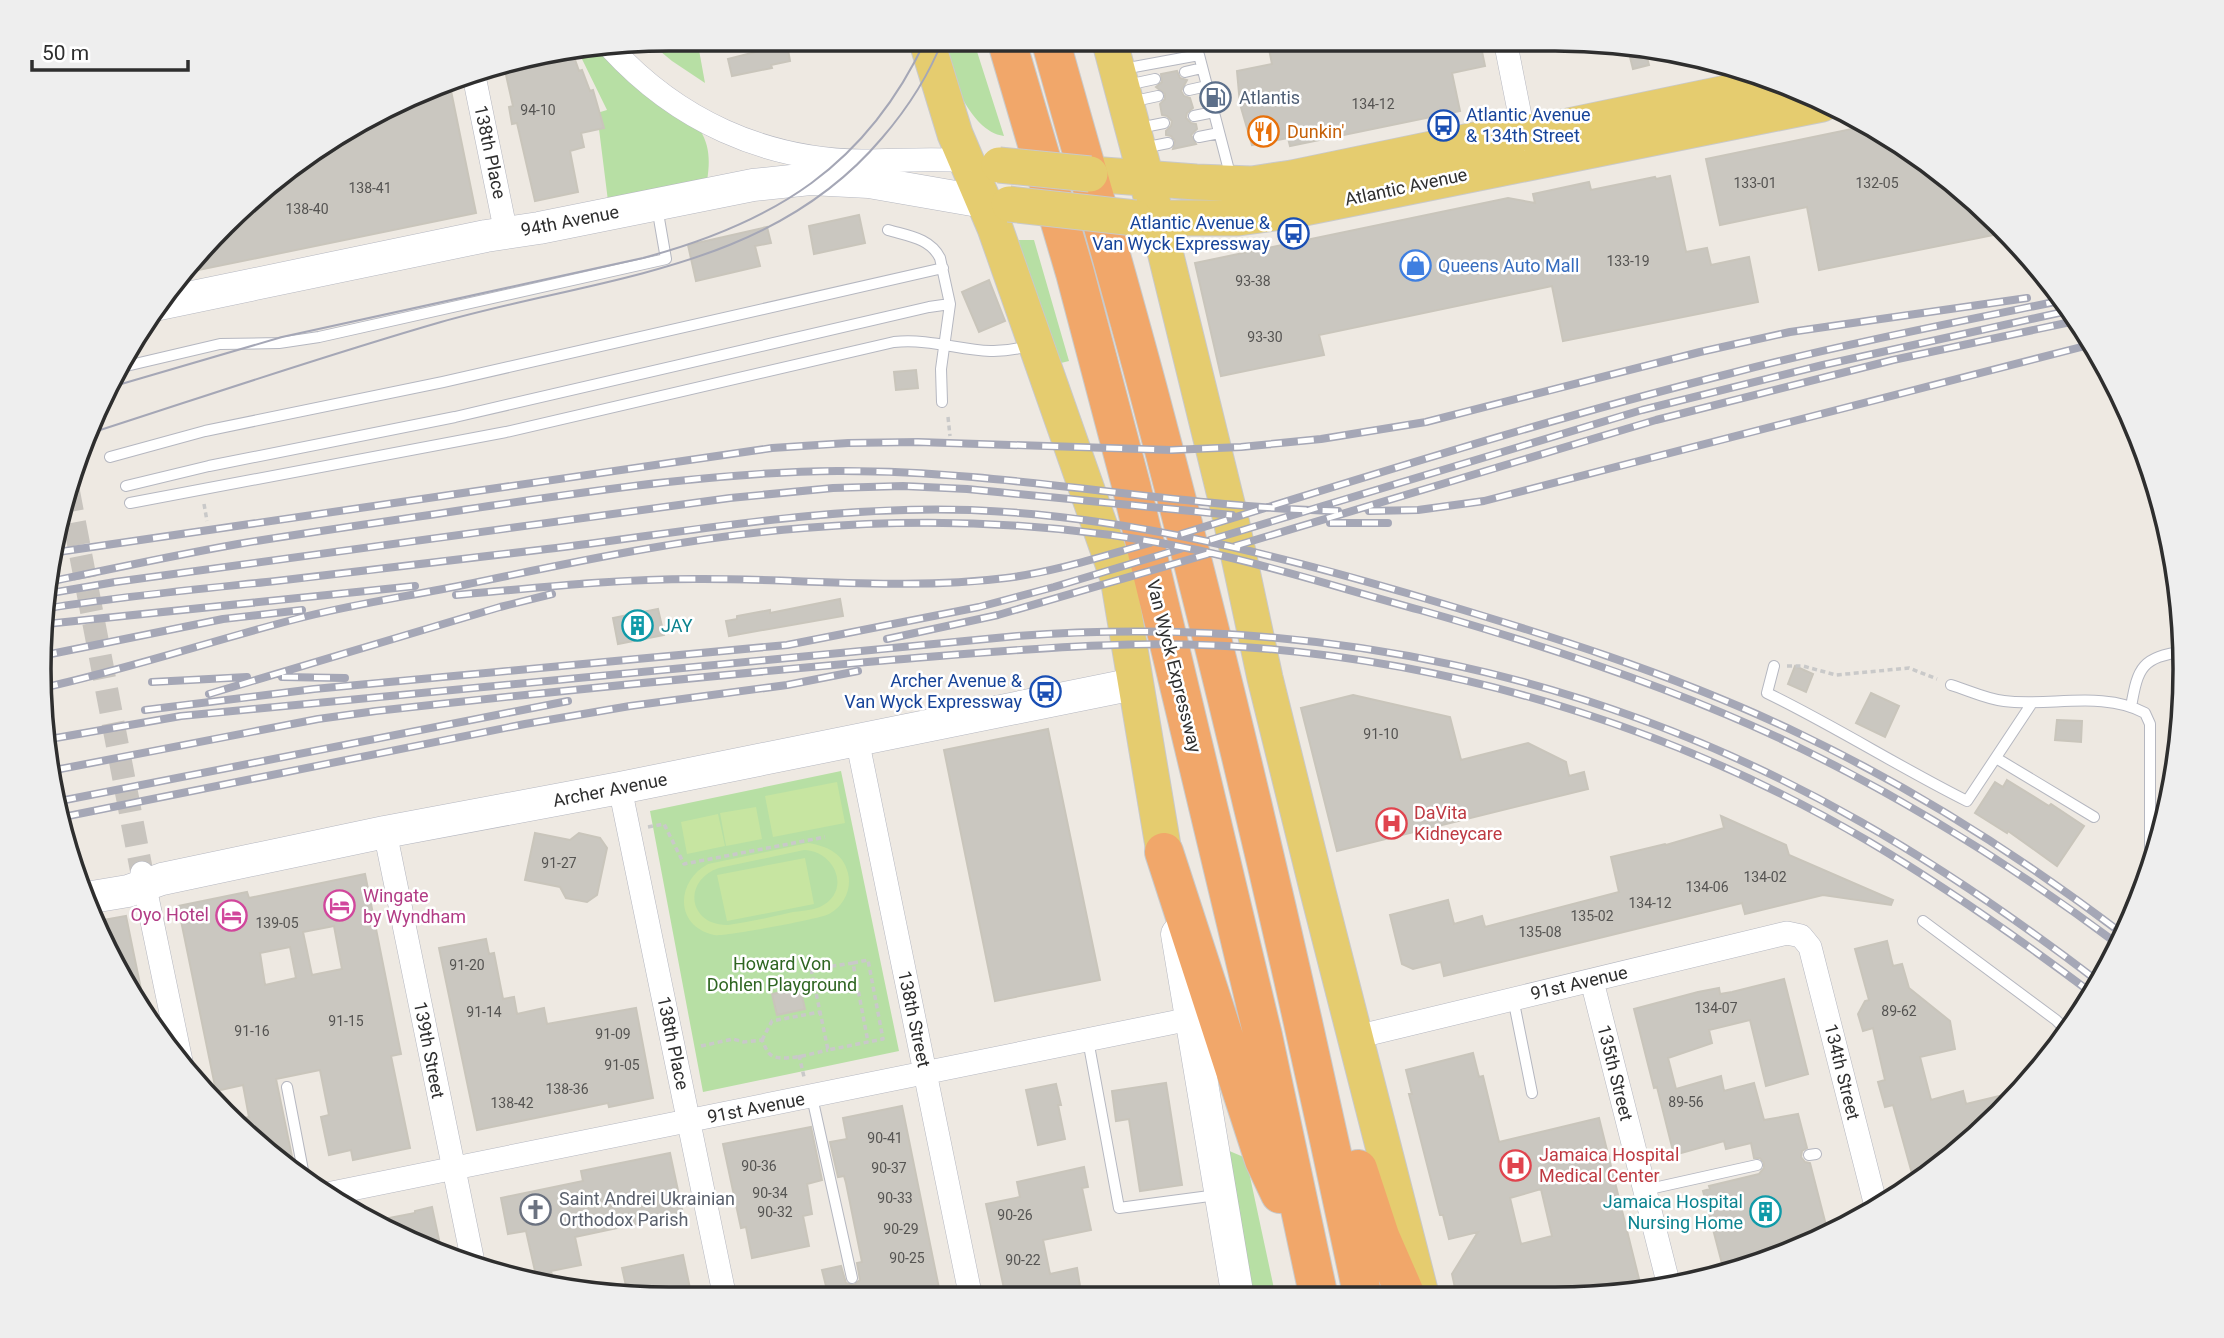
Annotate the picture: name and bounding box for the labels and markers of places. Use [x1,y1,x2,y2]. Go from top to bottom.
fuel station icon: Atlantis [1199,81,1233,115]
place label: Atlantis [1239,87,1300,108]
place label: Atlantic Avenue & 134th Street [1466,104,1591,146]
bus stop icon: Atlantic Avenue & 134th Street [1426,108,1460,142]
restaurant icon: Dunkin' [1247,115,1281,149]
place label: Dunkin' [1287,121,1344,142]
place label: Atlantic Avenue & Van Wyck Expressway [1092,212,1271,254]
bus stop icon: Atlantic Avenue & Van Wyck Expressway [1276,216,1310,250]
shop icon: Queens Auto Mall [1398,249,1432,283]
place label: Queens Auto Mall [1438,255,1579,276]
building icon: JAY [621,609,655,643]
place label: JAY [661,615,693,636]
place label: Archer Avenue & Van Wyck Expressway [844,670,1023,712]
bus stop icon: Archer Avenue & Van Wyck Expressway [1028,674,1062,708]
place label: DaVita Kidneycare [1414,802,1502,844]
hospital icon: DaVita Kidneycare [1374,806,1408,840]
place label: Wingate by Wyndham [363,885,466,927]
hotel icon: Wingate by Wyndham [323,889,357,923]
hotel icon: Oyo Hotel [215,898,249,932]
place label: Oyo Hotel [131,904,209,925]
place label: Jamaica Hospital Medical Center [1539,1144,1679,1186]
hospital icon: Jamaica Hospital Medical Center [1499,1148,1533,1182]
place label: Saint Andrei Ukrainian Orthodox Parish [559,1188,735,1230]
place label: Jamaica Hospital Nursing Home [1603,1191,1743,1233]
church icon: Saint Andrei Ukrainian Orthodox Parish [519,1192,553,1226]
building icon: Jamaica Hospital Nursing Home [1749,1195,1783,1229]

